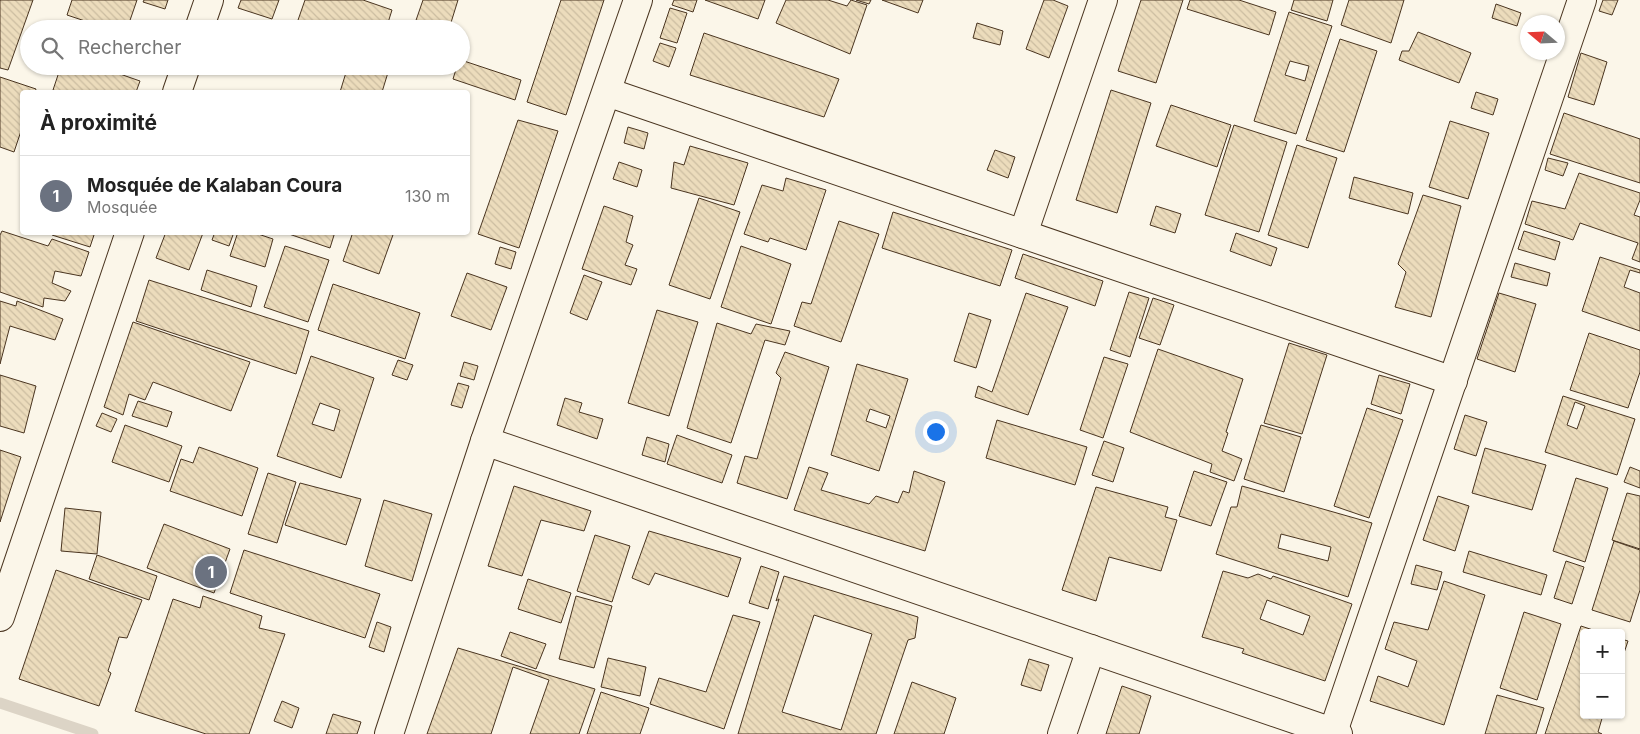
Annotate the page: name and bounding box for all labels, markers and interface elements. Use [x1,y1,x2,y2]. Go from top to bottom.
north arrow [1520,15,1565,60]
search box [20,20,470,75]
icon: search [38,34,66,62]
text: Rechercher [78,36,181,59]
text: À proximité [40,110,157,135]
text: Mosquée de Kalaban Coura [87,174,342,197]
text: 1 [53,186,59,206]
text: 130 m [405,186,450,206]
text: Mosquée [87,197,157,217]
your location [923,419,949,445]
pin: 1 [195,553,227,591]
map controls [1580,629,1625,719]
button: + [1580,629,1625,674]
button: − [1580,674,1625,719]

